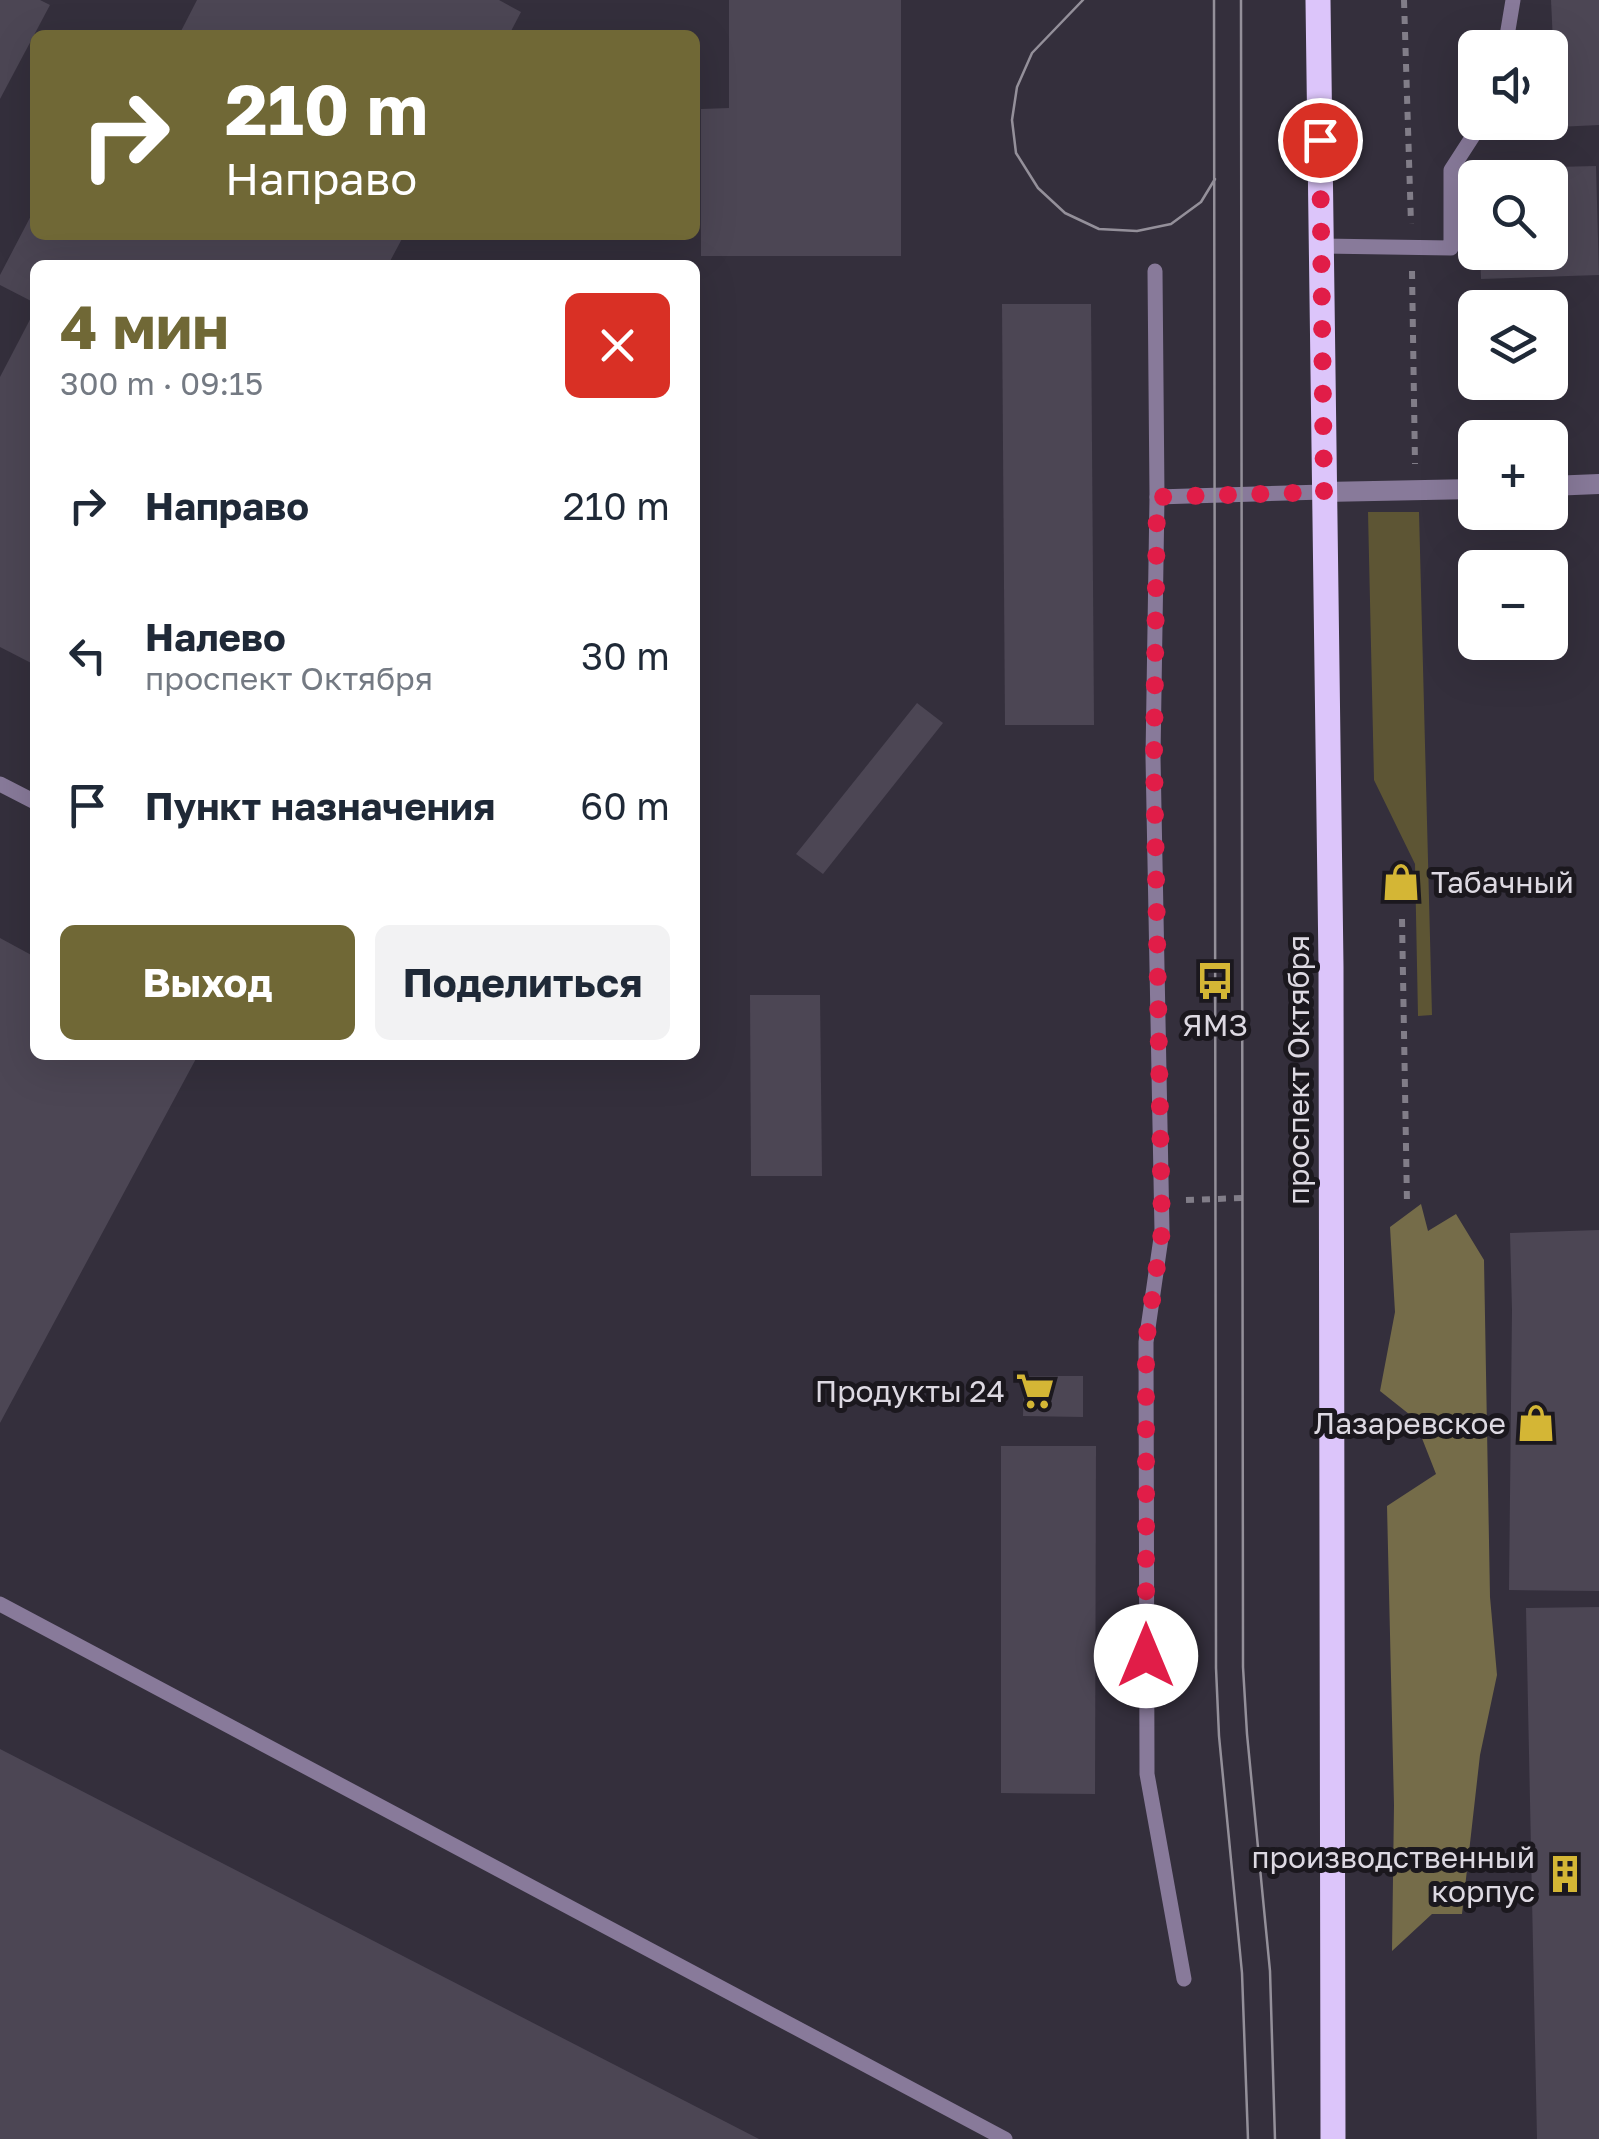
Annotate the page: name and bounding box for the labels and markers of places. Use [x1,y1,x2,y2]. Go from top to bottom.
pin [1278,98,1363,183]
shop icon: Табачный [1380,861,1422,903]
place label: Табачный [1431,864,1574,900]
bus stop icon: ЯМЗ [1194,960,1236,1002]
place label: ЯМЗ [1182,1007,1248,1043]
supermarket icon: Продукты 24 [1014,1370,1056,1412]
place label: Продукты 24 [815,1373,1005,1409]
shop icon: Лазаревское [1515,1402,1557,1444]
place label: Лазаревское [1314,1405,1506,1441]
place label: производственный корпус [1252,1839,1535,1909]
building icon: производственный корпус [1544,1853,1586,1895]

